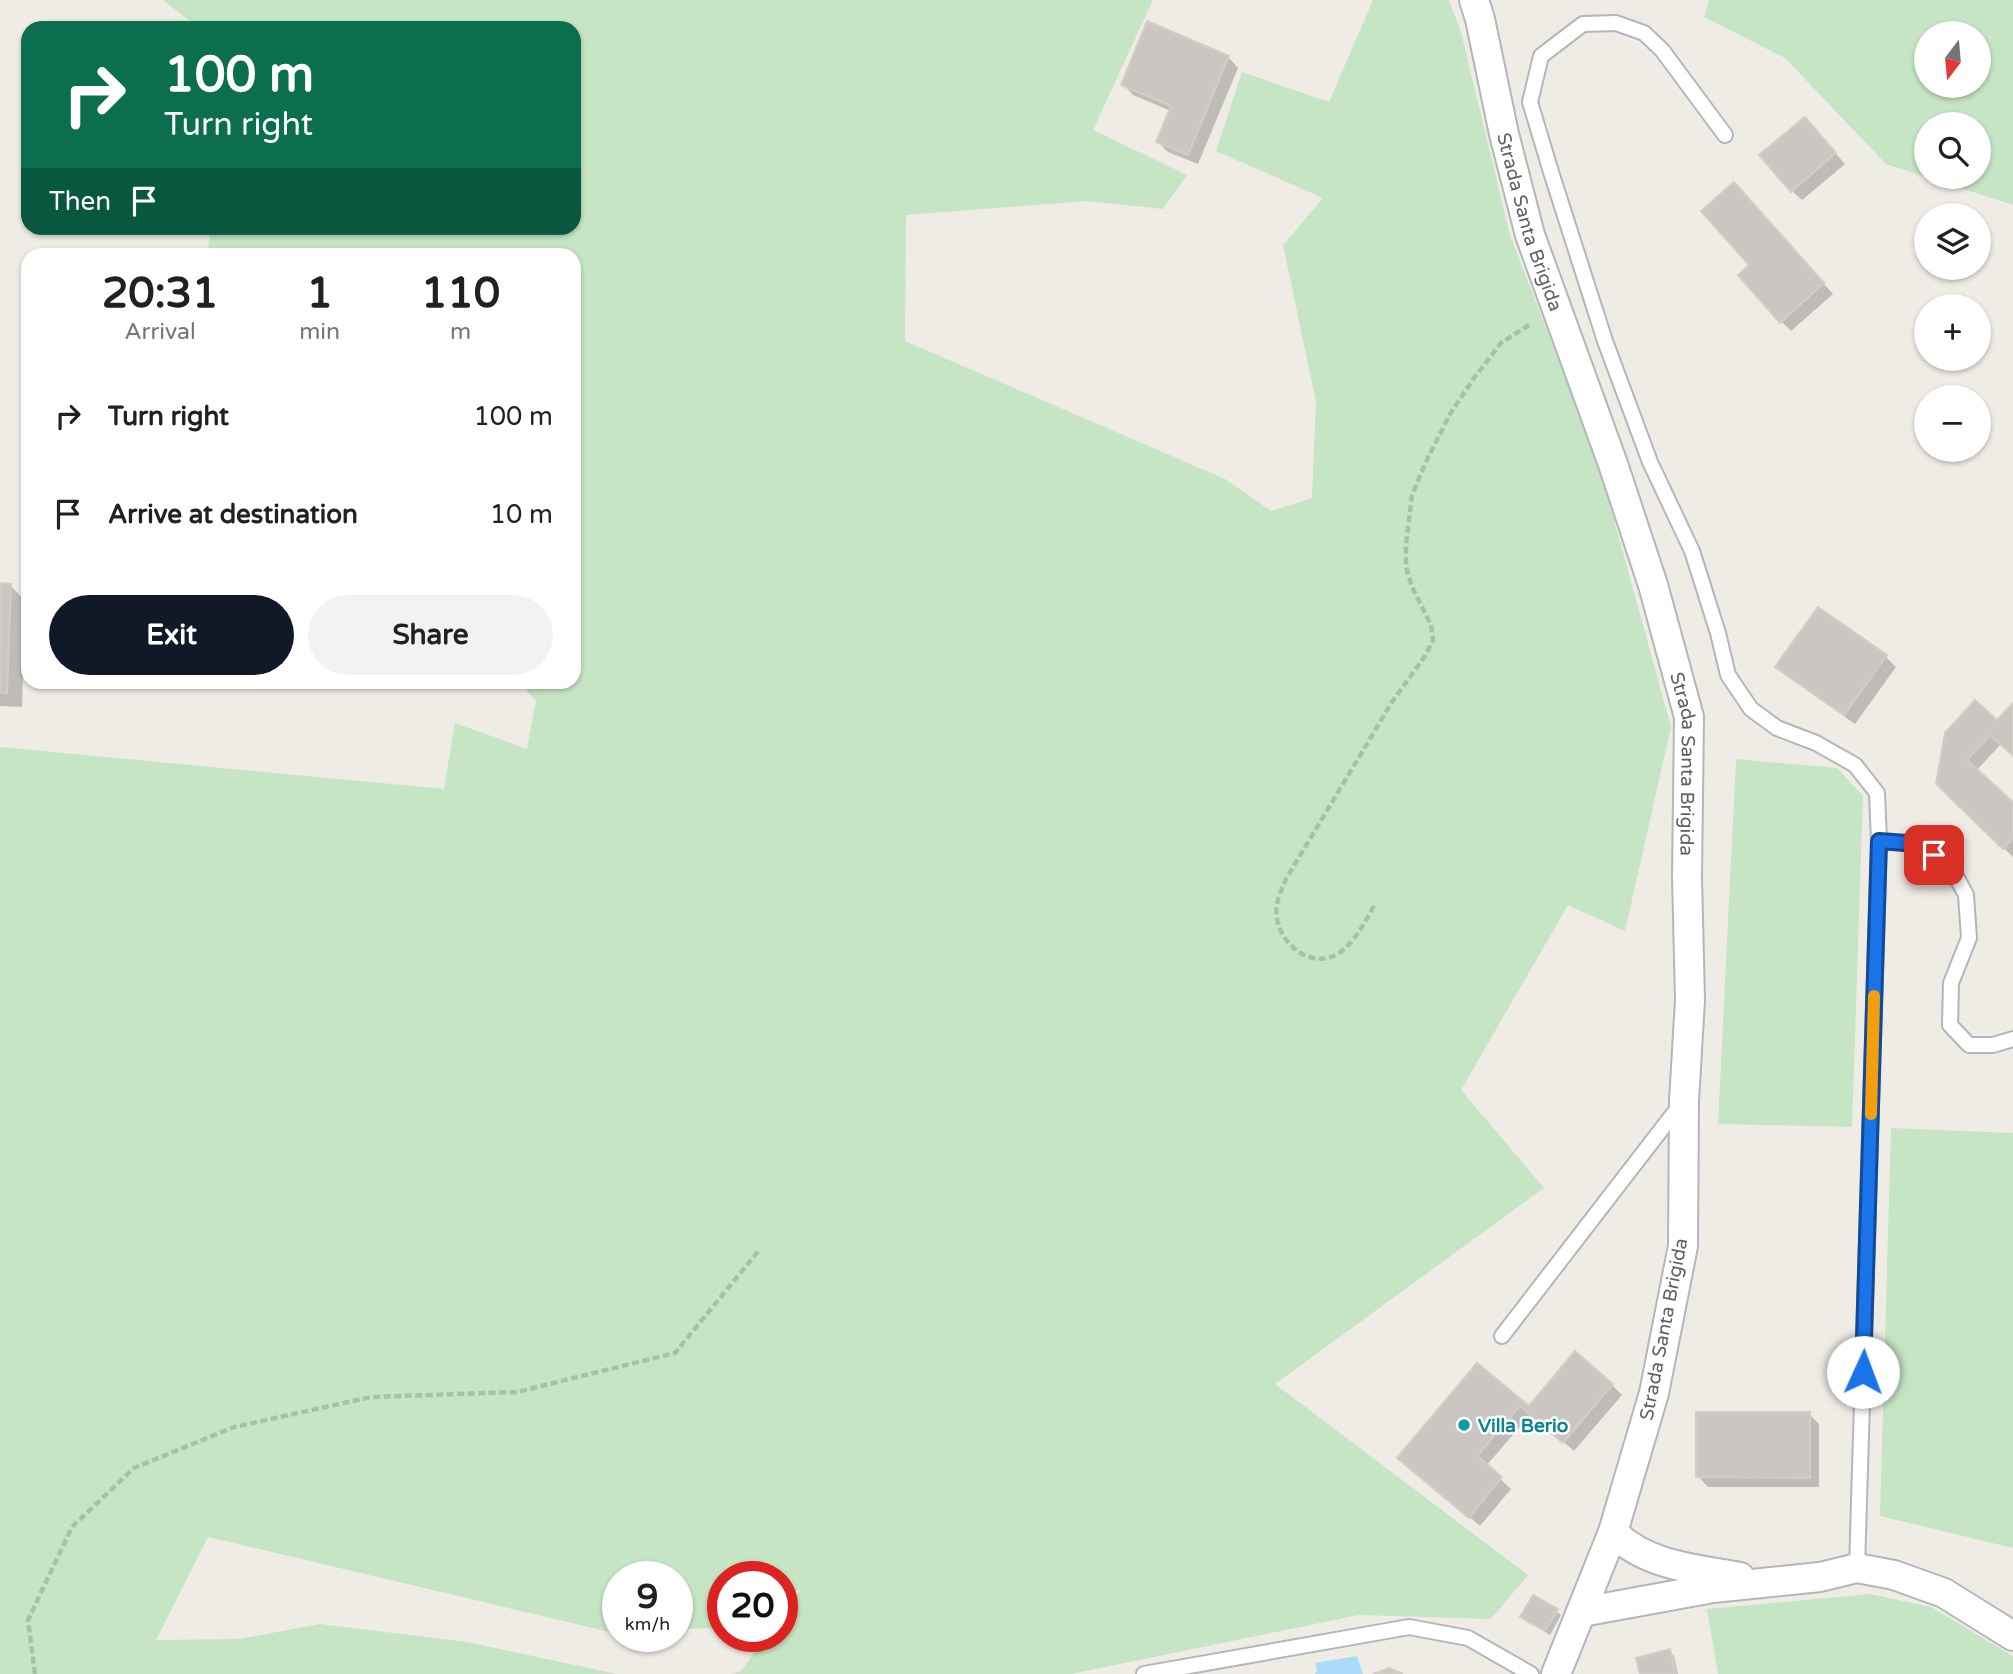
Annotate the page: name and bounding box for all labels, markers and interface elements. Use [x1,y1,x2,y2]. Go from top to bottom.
north arrow [1914,21,1992,98]
map controls [1914,21,1991,462]
text: 100 m [164,46,314,105]
icon: right [49,49,140,140]
text: Turn right [164,106,313,144]
button: search [1914,112,1991,189]
street label: Strada Santa Brigida [1492,130,1567,314]
icon: arrive [125,182,163,220]
text: Then [49,186,111,217]
button: layers [1914,203,1991,280]
text: 20:31 [102,268,218,319]
text: 1 [306,268,333,319]
text: 110 [421,268,500,319]
button: + [1914,294,1991,371]
text: Arrival [125,318,196,346]
text: min [299,318,340,346]
text: m [450,318,471,346]
button: − [1914,385,1991,462]
icon: right [49,397,87,435]
text: Turn right [108,401,229,432]
text: 100 m [473,401,553,432]
icon: arrive [49,495,87,533]
text: Arrive at destination [108,499,358,530]
text: 10 m [490,499,553,530]
button: Exit [49,595,294,675]
button: Share [308,595,553,675]
street label: Strada Santa Brigida [1665,670,1699,856]
pin [1904,825,1964,885]
icon: arrive [1915,836,1953,874]
street label: Strada Santa Brigida [1636,1236,1692,1422]
position arrow [1826,1335,1900,1409]
place label: Villa Berio [1478,1415,1568,1437]
marker: Villa Berio [1456,1417,1472,1433]
speed limit sign: 20 [707,1561,798,1652]
text: 9 [637,1576,658,1618]
text: km/h [625,1613,670,1635]

